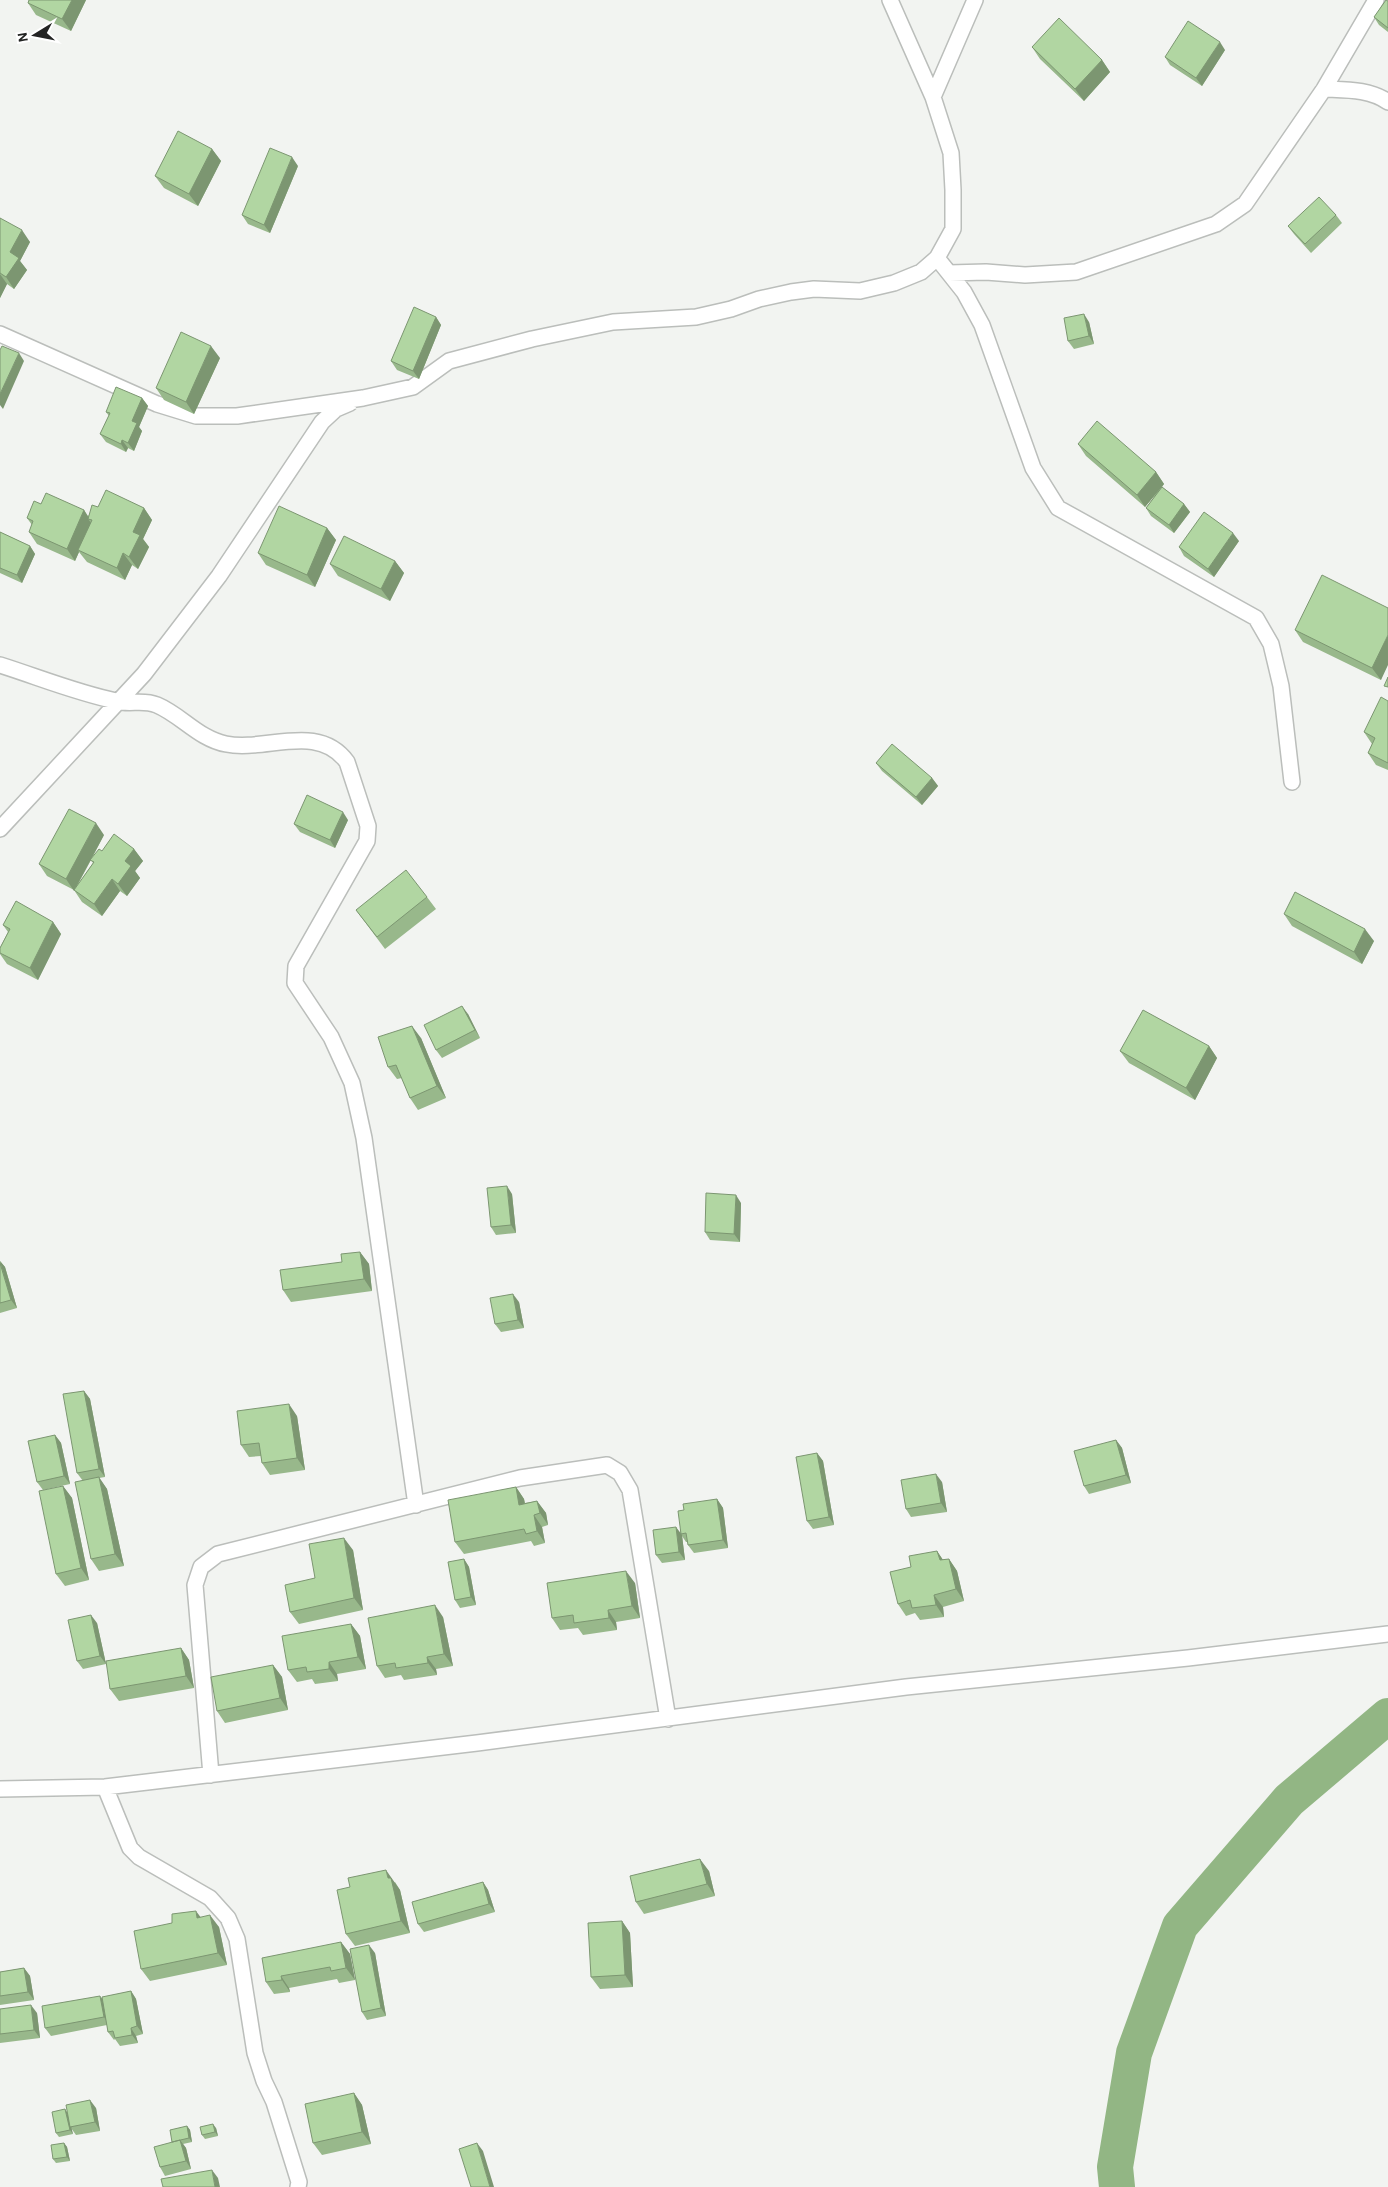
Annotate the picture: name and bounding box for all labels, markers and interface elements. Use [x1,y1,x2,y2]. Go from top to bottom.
north arrow [10,10,60,60]
text: N [15,31,31,43]

